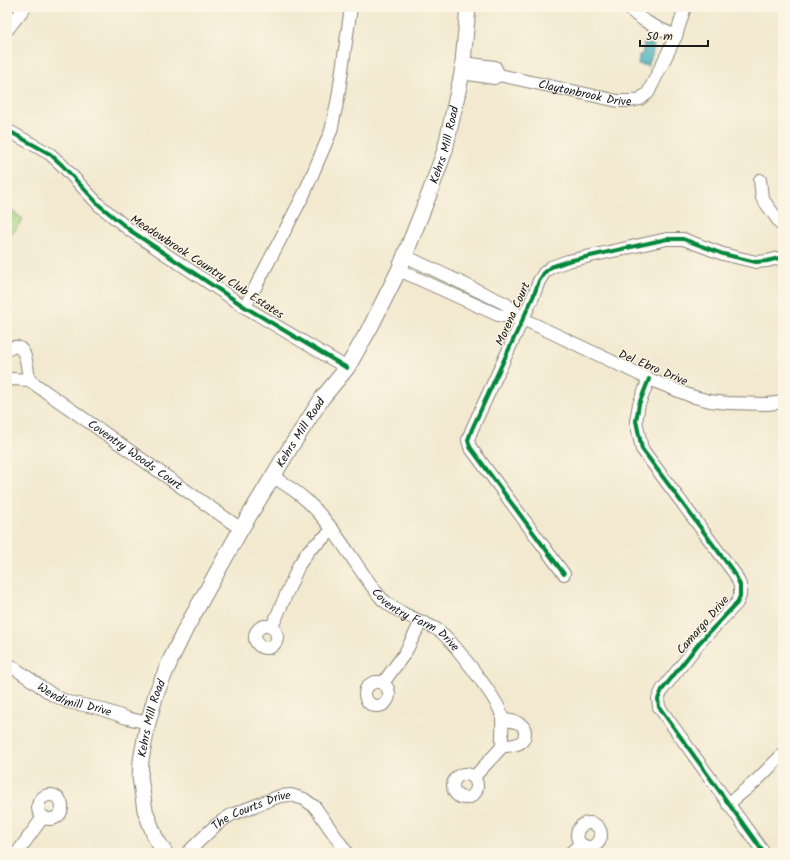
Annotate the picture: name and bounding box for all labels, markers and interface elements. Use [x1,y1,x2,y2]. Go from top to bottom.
scale bar [640,22,708,48]
text: 50 m [646,27,673,46]
street label: Claytonbrook Drive [537,74,632,111]
street label: Kehrs Mill Road [424,103,464,186]
street label: Meadowbrook Country Club Estates [126,210,288,324]
street label: Morena Court [490,279,536,349]
street label: Del Ebro Drive [615,345,691,391]
street label: Kehrs Mill Road [271,393,330,471]
street label: Coventry Woods Court [84,415,187,495]
street label: Coventry Farm Drive [367,584,465,656]
street label: Camargo Drive [672,591,734,659]
street label: Kehrs Mill Road [132,675,171,759]
street label: Wendimill Drive [33,677,115,722]
street label: The Courts Drive [207,786,292,835]

